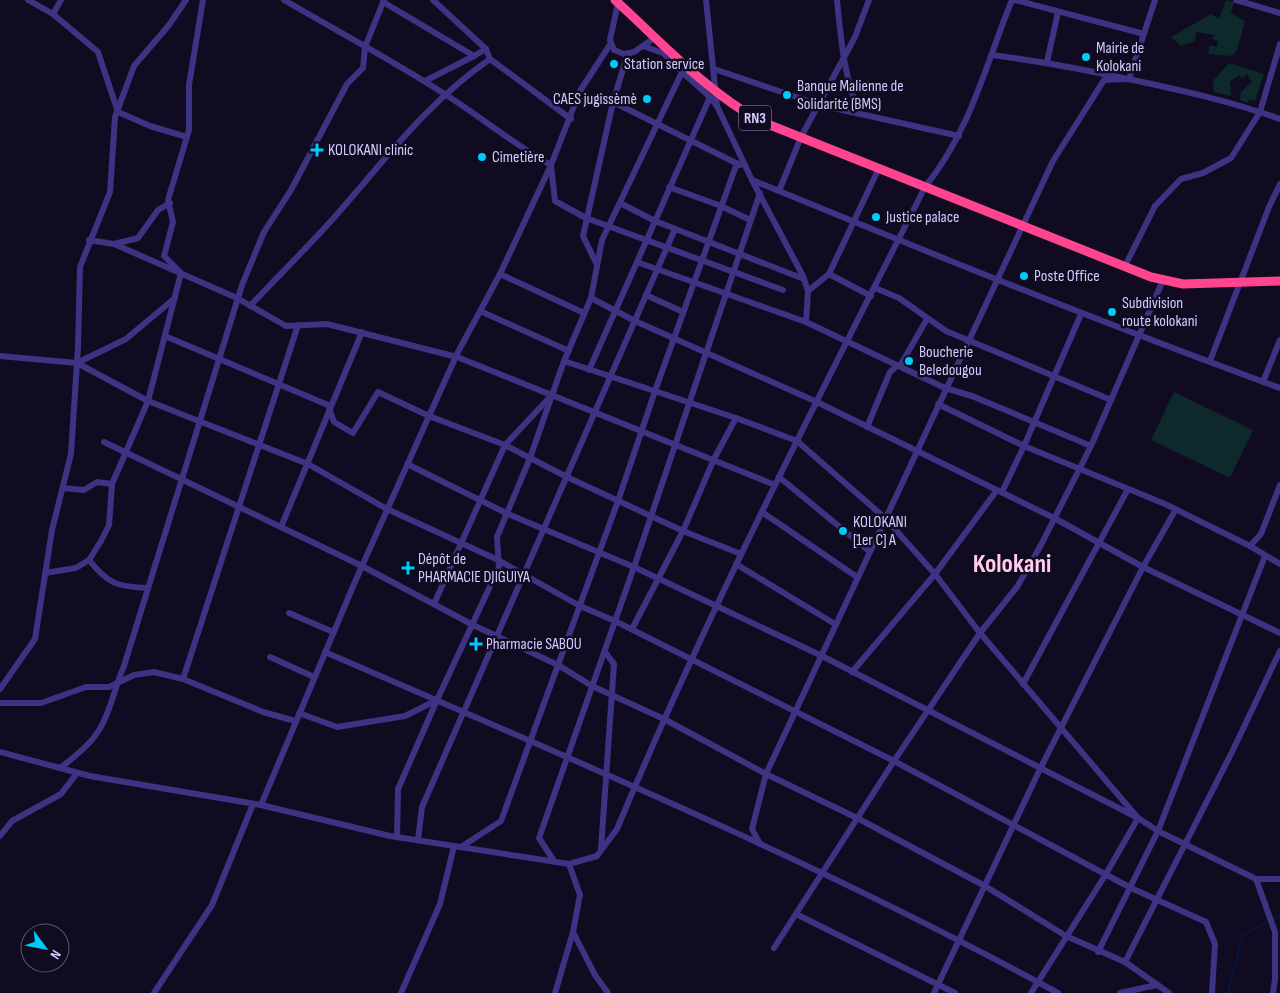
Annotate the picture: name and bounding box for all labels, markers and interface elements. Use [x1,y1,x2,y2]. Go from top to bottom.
place label: Mairie de Kolokani [1096,39,1144,76]
marker: Mairie de Kolokani [1080,51,1092,63]
place label: Station service [624,55,705,74]
marker: Station service [608,58,620,70]
place label: Banque Malienne de Solidarité (BMS) [797,77,904,114]
marker: Banque Malienne de Solidarité (BMS) [781,89,793,101]
place label: CAES jugissèmè [553,90,637,109]
marker: CAES jugissèmè [641,93,653,105]
road number: RN3 [739,106,771,130]
place label: KOLOKANI clinic [328,141,413,160]
marker: KOLOKANI clinic [310,143,324,157]
place label: Cimetière [492,148,544,167]
marker: Cimetière [476,151,488,163]
place label: Justice palace [885,208,960,227]
marker: Justice palace [870,211,882,223]
place label: Poste Office [1034,267,1100,286]
marker: Poste Office [1018,270,1030,282]
place label: Subdivision route kolokani [1122,294,1198,331]
marker: Subdivision route kolokani [1106,306,1118,318]
place label: Boucherie Beledougou [919,343,982,380]
marker: Boucherie Beledougou [903,355,915,367]
place label: KOLOKANI [1er C] A [853,513,907,550]
marker: KOLOKANI [1er C] A [837,525,849,537]
district label: Kolokani [973,549,1051,580]
place label: Dépôt de PHARMACIE DJIGUIYA [418,550,530,587]
marker: Dépôt de PHARMACIE DJIGUIYA [402,562,414,574]
place label: Pharmacie SABOU [486,635,582,654]
marker: Pharmacie SABOU [470,638,482,650]
north arrow [20,923,70,973]
text: N [46,947,65,962]

